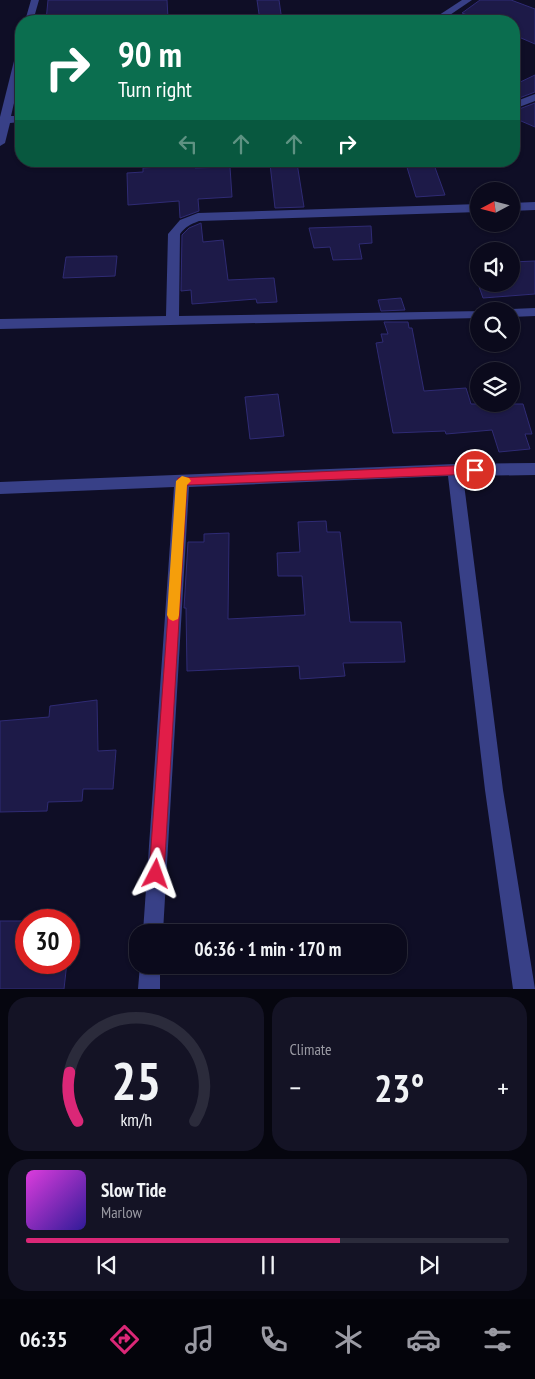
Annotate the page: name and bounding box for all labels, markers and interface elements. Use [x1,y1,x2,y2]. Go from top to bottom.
text: 90 m [118,31,182,77]
icon: right [35,35,100,100]
text: Turn right [118,75,192,103]
icon: left [174,130,202,158]
icon: ahead [227,130,255,158]
icon: ahead [280,130,308,158]
icon: right [333,130,361,158]
north arrow [470,182,520,232]
map controls [470,182,520,412]
button: sound [470,242,520,292]
button: search [470,302,520,352]
button: layers [470,362,520,412]
pin [454,449,496,491]
icon: arrive [461,456,489,484]
position arrow [129,847,181,899]
speed limit sign: 30 [15,909,80,974]
text: 06:36 · 1 min · 170 m [195,937,341,961]
text: Climate [290,1039,332,1059]
text: 25 [111,1047,161,1114]
text: 23° [374,1063,424,1112]
text: − [290,1069,301,1106]
text: + [497,1069,509,1106]
text: km/h [120,1108,152,1131]
text: Slow Tide [101,1178,166,1202]
text: Marlow [101,1202,142,1222]
icon: previous [93,1251,121,1279]
icon: pause [254,1251,282,1279]
icon: next [415,1251,443,1279]
icon: directions [107,1322,142,1357]
icon: music [182,1322,217,1357]
icon: phone [256,1322,291,1357]
icon: climate [331,1322,366,1357]
icon: car [406,1322,441,1357]
icon: filters [480,1322,515,1357]
text: 06:35 [20,1325,67,1353]

